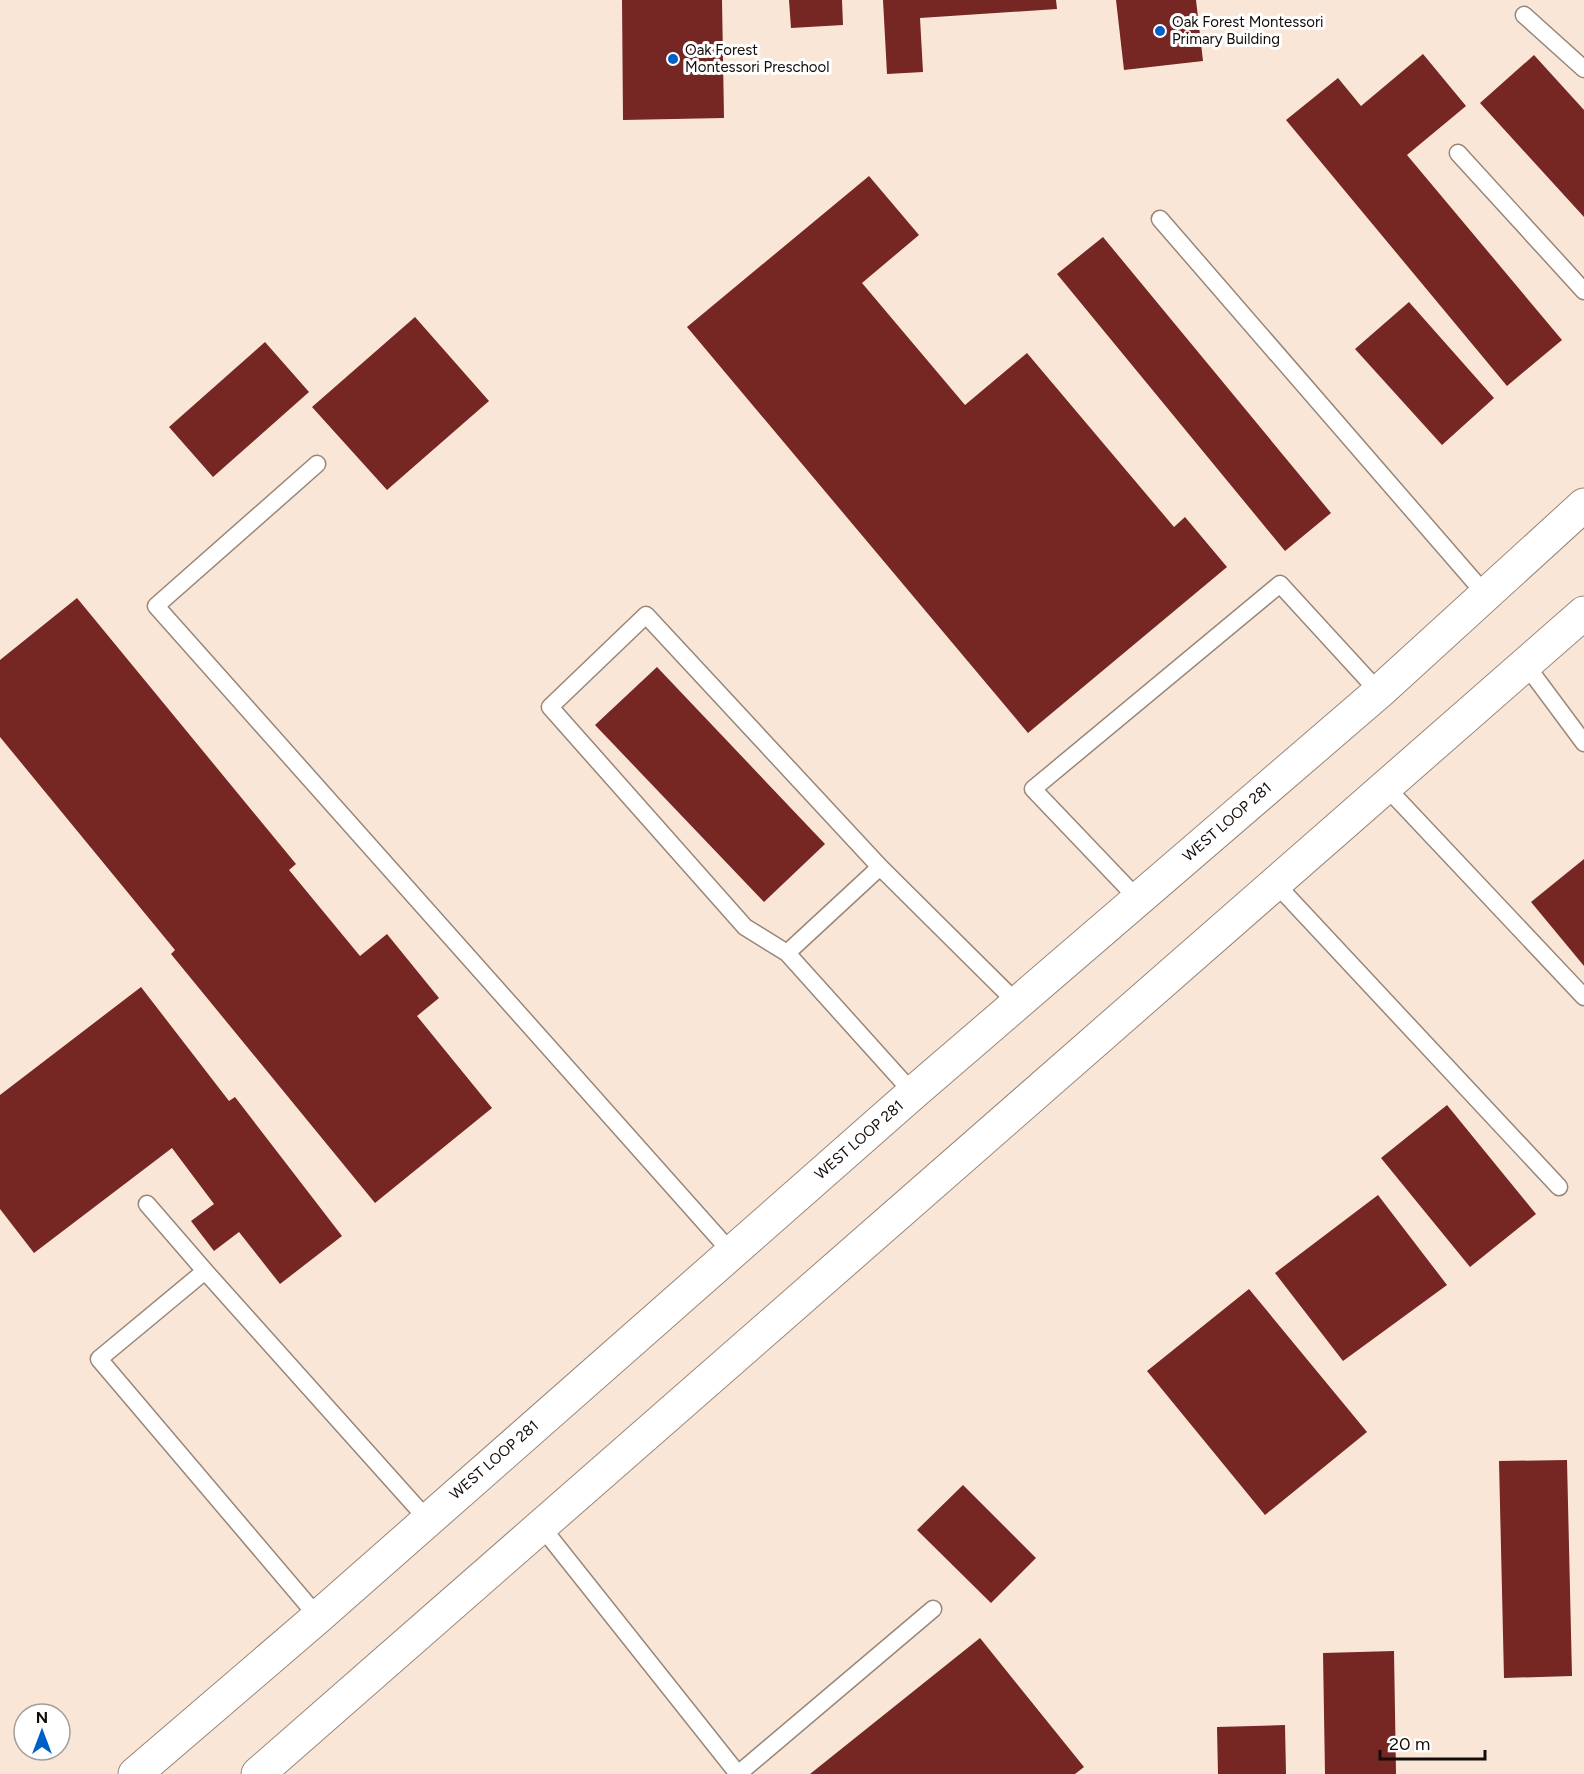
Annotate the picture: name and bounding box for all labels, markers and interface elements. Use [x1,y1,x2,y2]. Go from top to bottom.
place label: Oak Forest Montessori Primary Building [1172,13,1323,48]
marker: Oak Forest Montessori Primary Building [1153,24,1167,38]
place label: Oak Forest Montessori Preschool [685,41,830,76]
marker: Oak Forest Montessori Preschool [666,52,680,66]
street label: WEST LOOP 281 [1179,779,1275,865]
street label: WEST LOOP 281 [811,1097,907,1183]
street label: WEST LOOP 281 [446,1417,542,1503]
north arrow [12,1702,72,1762]
text: N [36,1708,48,1727]
scale bar [1380,1723,1485,1761]
text: 20 m [1389,1733,1430,1755]

